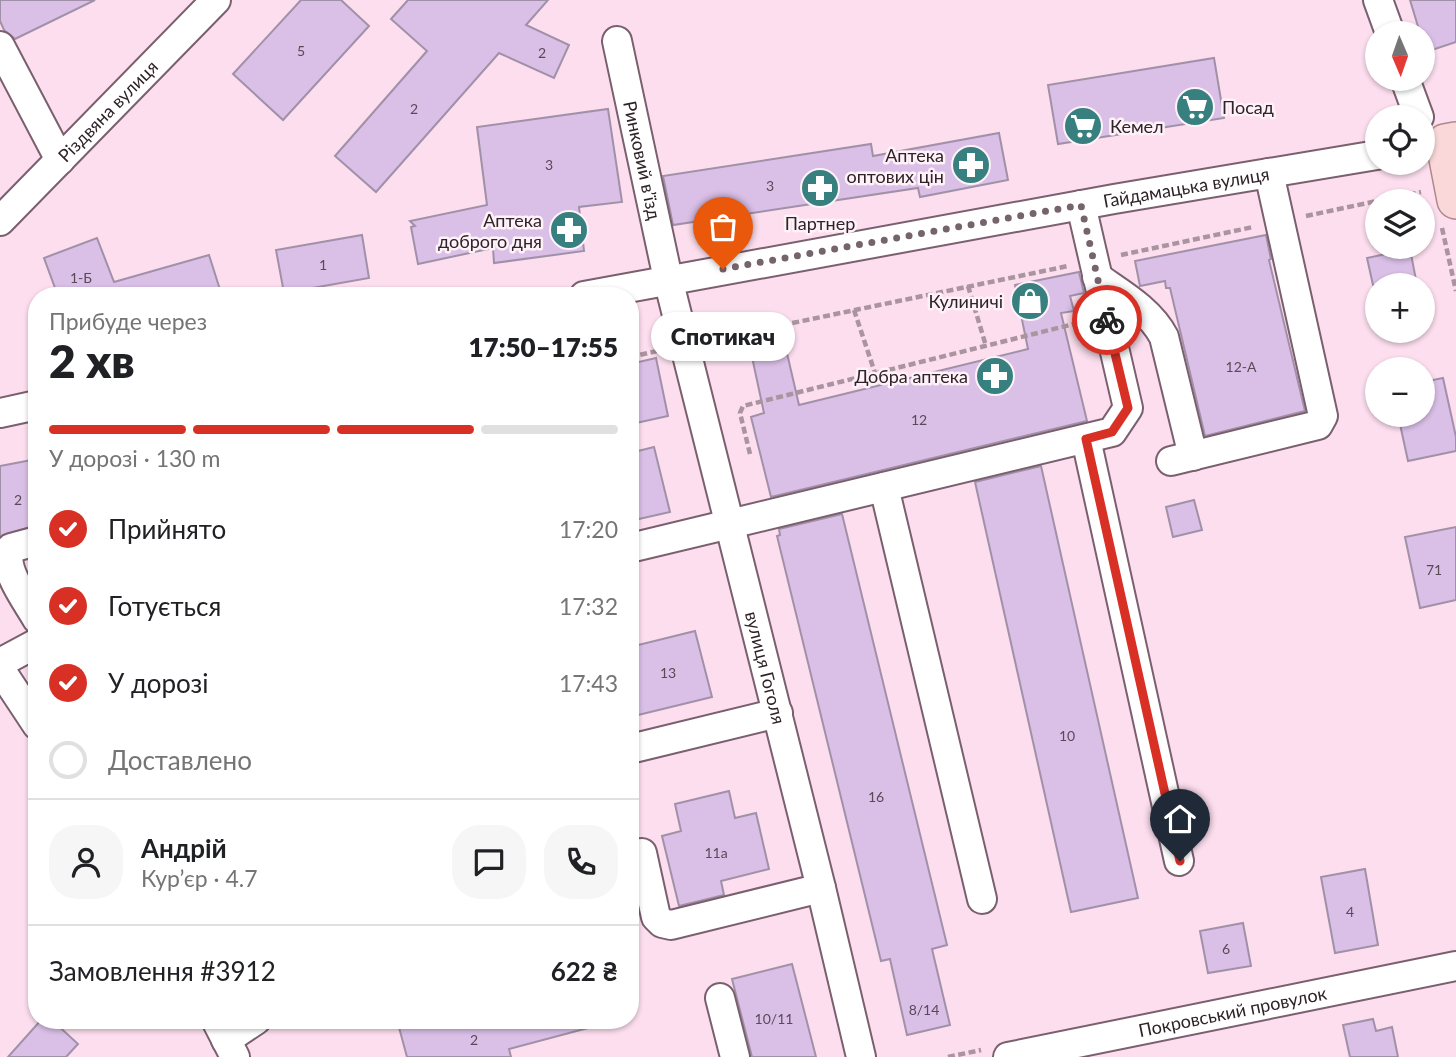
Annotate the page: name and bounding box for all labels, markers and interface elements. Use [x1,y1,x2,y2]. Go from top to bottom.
north arrow [1365,21,1435,91]
map controls [1365,21,1435,427]
house number: 5 [297,42,305,59]
house number: 2 [538,44,546,61]
street label: Різдвяна вулиця [53,55,162,166]
supermarket icon: Посад [1174,86,1216,128]
place label: Посад [1222,96,1274,118]
street label: Ринковий в’їзд [619,99,666,222]
house number: 2 [410,100,418,117]
supermarket icon: Кемел [1062,105,1104,147]
button: locate [1365,105,1435,175]
place label: Кемел [1110,115,1164,137]
place label: Аптека оптових цін [847,144,944,187]
pharmacy icon: Аптека оптових цін [950,144,992,186]
house number: 3 [545,156,553,173]
street label: Гайдамацька вулиця [1101,162,1271,212]
pharmacy icon: Партнер [799,167,841,209]
house number: 3 [766,177,774,194]
button: layers [1365,189,1435,259]
pin [693,197,753,269]
icon: bag [704,208,742,246]
place label: Аптека доброго дня [438,209,542,252]
pharmacy icon: Аптека доброго дня [548,209,590,251]
place label: Партнер [785,212,855,234]
house number: 1 [319,256,327,273]
house number: 1-Б [70,269,92,286]
button: + [1365,273,1435,343]
shop icon: Кулиничі [1009,280,1051,322]
courier [1072,285,1142,355]
place label: Кулиничі [928,290,1003,312]
icon: bike [1088,301,1126,339]
text: Прибуде через [49,307,207,335]
callout: Спотикач [651,311,795,360]
text: Спотикач [671,322,775,350]
text: 17:50–17:55 [468,331,618,363]
text: 2 хв [49,333,135,388]
pharmacy icon: Добра аптека [974,355,1016,397]
button: − [1365,357,1435,427]
house number: 12-А [1226,358,1257,375]
place label: Добра аптека [854,365,968,387]
house number: 12 [911,411,927,428]
text: У дорозі · 130 m [49,444,220,472]
house number: 2 [14,491,22,508]
icon: check [49,510,87,548]
text: Прийнято [108,513,226,545]
text: 17:20 [559,515,618,543]
house number: 71 [1426,561,1442,578]
icon: check [49,587,87,625]
text: Готується [108,590,221,622]
text: 17:32 [559,592,618,620]
street label: вулиця Гоголя [741,609,790,726]
icon: check [49,664,87,702]
house number: 13 [660,664,676,681]
text: У дорозі [108,667,208,699]
text: 17:43 [559,669,618,697]
house number: 10 [1059,727,1075,744]
text: Доставлено [108,744,252,776]
house number: 16 [868,788,884,805]
pin [1150,789,1210,861]
icon: home [1161,800,1199,838]
button: person [49,825,123,899]
button: chat [452,825,526,899]
button: phone [544,825,618,899]
text: Андрій [141,832,227,864]
house number: 11а [704,844,728,861]
text: Кур’єр · 4.7 [141,864,258,892]
house number: 4 [1346,903,1354,920]
house number: 6 [1222,940,1230,957]
text: Замовлення #3912 [49,955,276,987]
text: 622 ₴ [551,955,618,987]
street label: Покровський провулок [1136,981,1329,1041]
house number: 8/14 [909,1001,939,1018]
house number: 10/11 [755,1010,793,1027]
house number: 2 [470,1031,478,1048]

